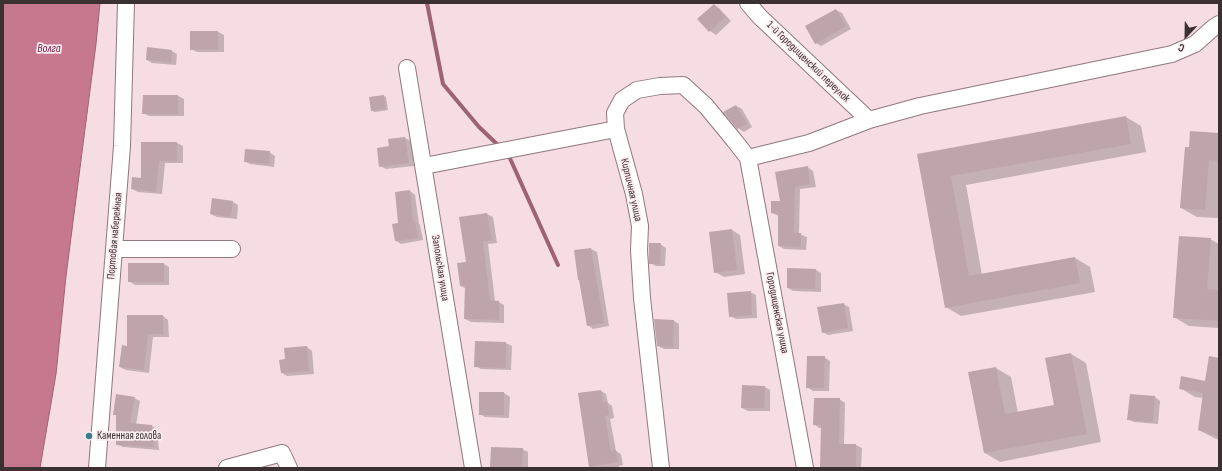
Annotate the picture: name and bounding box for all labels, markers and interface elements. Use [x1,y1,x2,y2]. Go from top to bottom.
north arrow [1166,16,1206,56]
street label: 1-й Городищенский переулок [764,19,852,105]
text: С [1176,41,1186,55]
water label: Волга [37,42,61,56]
street label: Кирпичная улица [617,157,645,223]
street label: Портовая набережная [105,192,125,280]
street label: Запольская улица [428,234,452,302]
street label: Городищенская улица [763,271,791,355]
place label: Каменная голова [97,429,161,443]
marker: Каменная голова [84,431,94,441]

